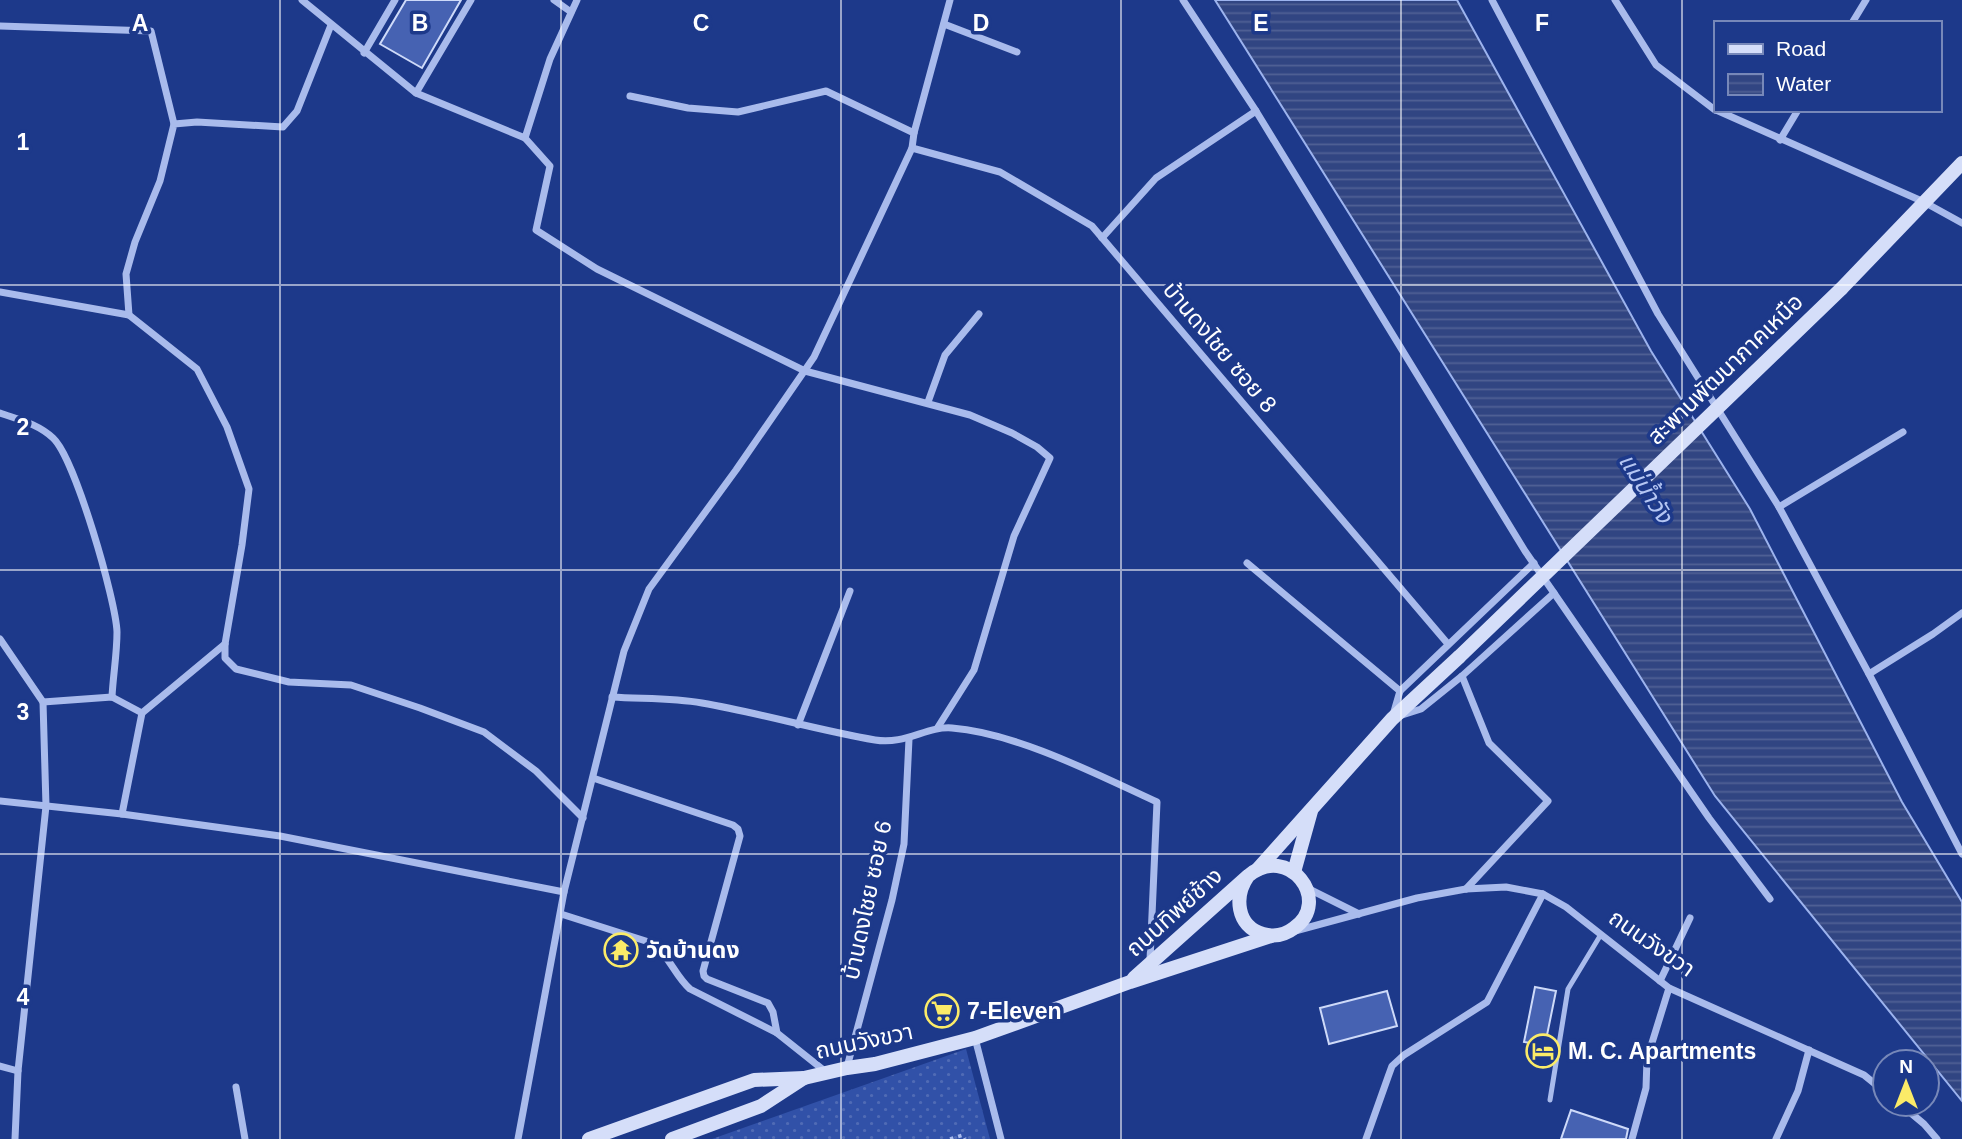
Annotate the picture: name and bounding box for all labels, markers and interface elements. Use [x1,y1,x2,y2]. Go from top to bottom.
text: A [132,10,148,36]
text: B [412,10,428,36]
text: C [693,10,709,36]
text: D [973,10,989,36]
text: E [1253,10,1269,36]
text: F [1535,10,1549,36]
legend [1714,21,1941,112]
text: Road [1776,37,1826,60]
text: Water [1776,72,1831,95]
text: 1 [17,129,30,155]
street label: บ้านดงไชย ซอย 8 [1158,277,1282,417]
street label: สะพานพัฒนาภาคเหนือ [1642,288,1808,450]
text: 2 [17,414,29,440]
water label: แม่น้ำวัง [1614,447,1682,529]
text: 3 [17,699,29,725]
street label: บ้านดงไชย ซอย 6 [837,818,897,982]
street label: ถนนทิพย์ช้าง [1121,862,1227,962]
street label: ถนนวังขวา [1604,904,1700,982]
temple icon: วัดบ้านดง [602,931,640,969]
place label: วัดบ้านดง [646,937,740,963]
text: 4 [17,984,30,1010]
supermarket icon: 7-Eleven [923,992,961,1030]
place label: 7-Eleven [967,998,1062,1024]
street label: ถนนวังขวา [813,1018,915,1064]
hotel icon: M. C. Apartments [1524,1032,1562,1070]
place label: M. C. Apartments [1568,1038,1756,1064]
north arrow [1871,1048,1941,1118]
text: N [1899,1056,1913,1077]

